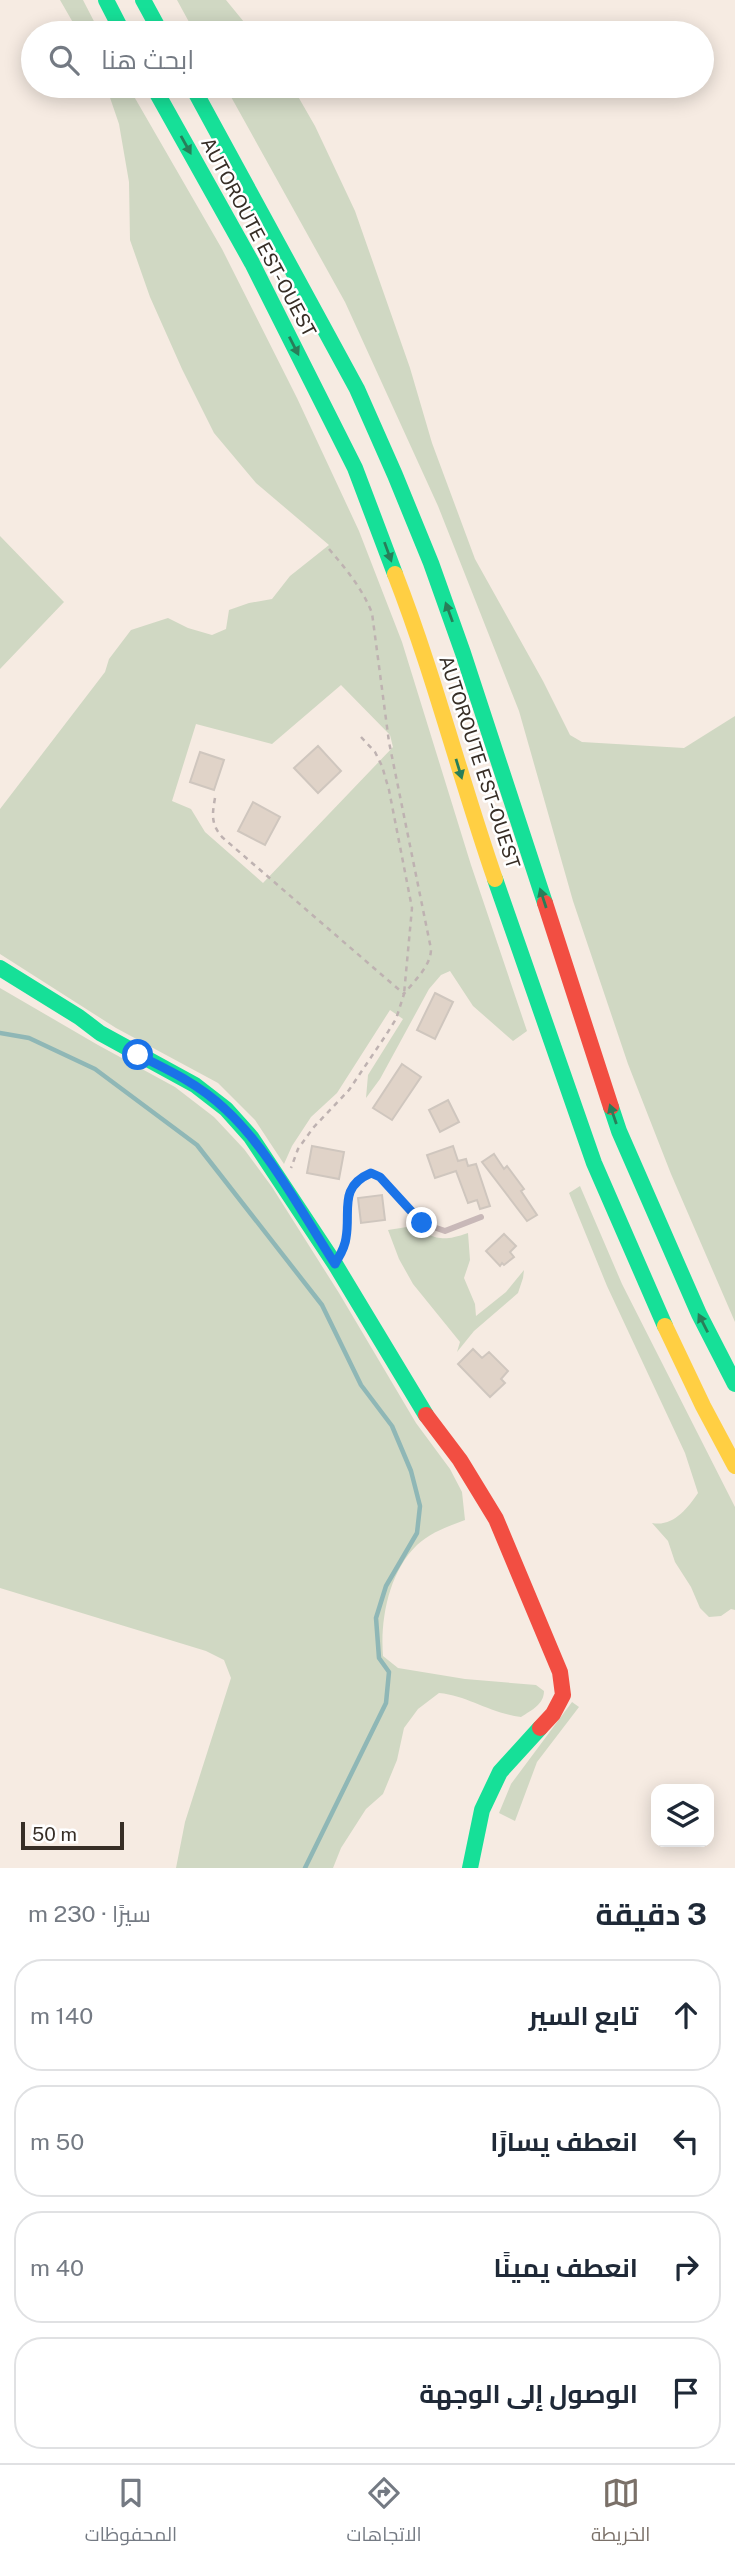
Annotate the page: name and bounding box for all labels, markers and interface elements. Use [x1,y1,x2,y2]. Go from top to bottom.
search box [21,21,714,98]
icon: search [45,41,83,79]
text: ابحث هنا [101,44,194,75]
street label: AUTOROUTE EST-OUEST [197,134,321,340]
one-way arrow [180,136,192,155]
one-way arrow [288,336,299,356]
one-way arrow [383,542,394,563]
one-way arrow [443,602,454,623]
street label: AUTOROUTE EST-OUEST [435,653,525,871]
one-way arrow [454,758,464,779]
one-way arrow [537,888,547,909]
route start [122,1039,153,1070]
one-way arrow [607,1104,618,1125]
route end [406,1207,437,1238]
one-way arrow [698,1313,709,1333]
map controls [651,1784,714,1847]
button: layers [651,1784,714,1847]
scale bar [21,1819,124,1851]
text: 50 m [32,1823,77,1845]
text: 3 دقيقة [595,1896,707,1932]
text: سيرًا · 230 m [28,1900,151,1927]
icon: ahead [667,1996,705,2034]
text: تابع السير [529,2000,638,2031]
text: 140 m [30,2002,93,2029]
icon: left [667,2122,705,2160]
text: انعطف يسارًا [490,2126,638,2157]
text: 50 m [30,2128,84,2155]
icon: right [667,2248,705,2286]
text: انعطف يمينًا [494,2252,638,2283]
text: 40 m [30,2254,84,2281]
icon: arrive [667,2374,705,2412]
text: الوصول إلى الوجهة [419,2378,638,2409]
tab: المحفوظات [85,2474,177,2552]
tab: الاتجاهات [346,2474,422,2552]
tab: الخريطة [591,2474,650,2552]

